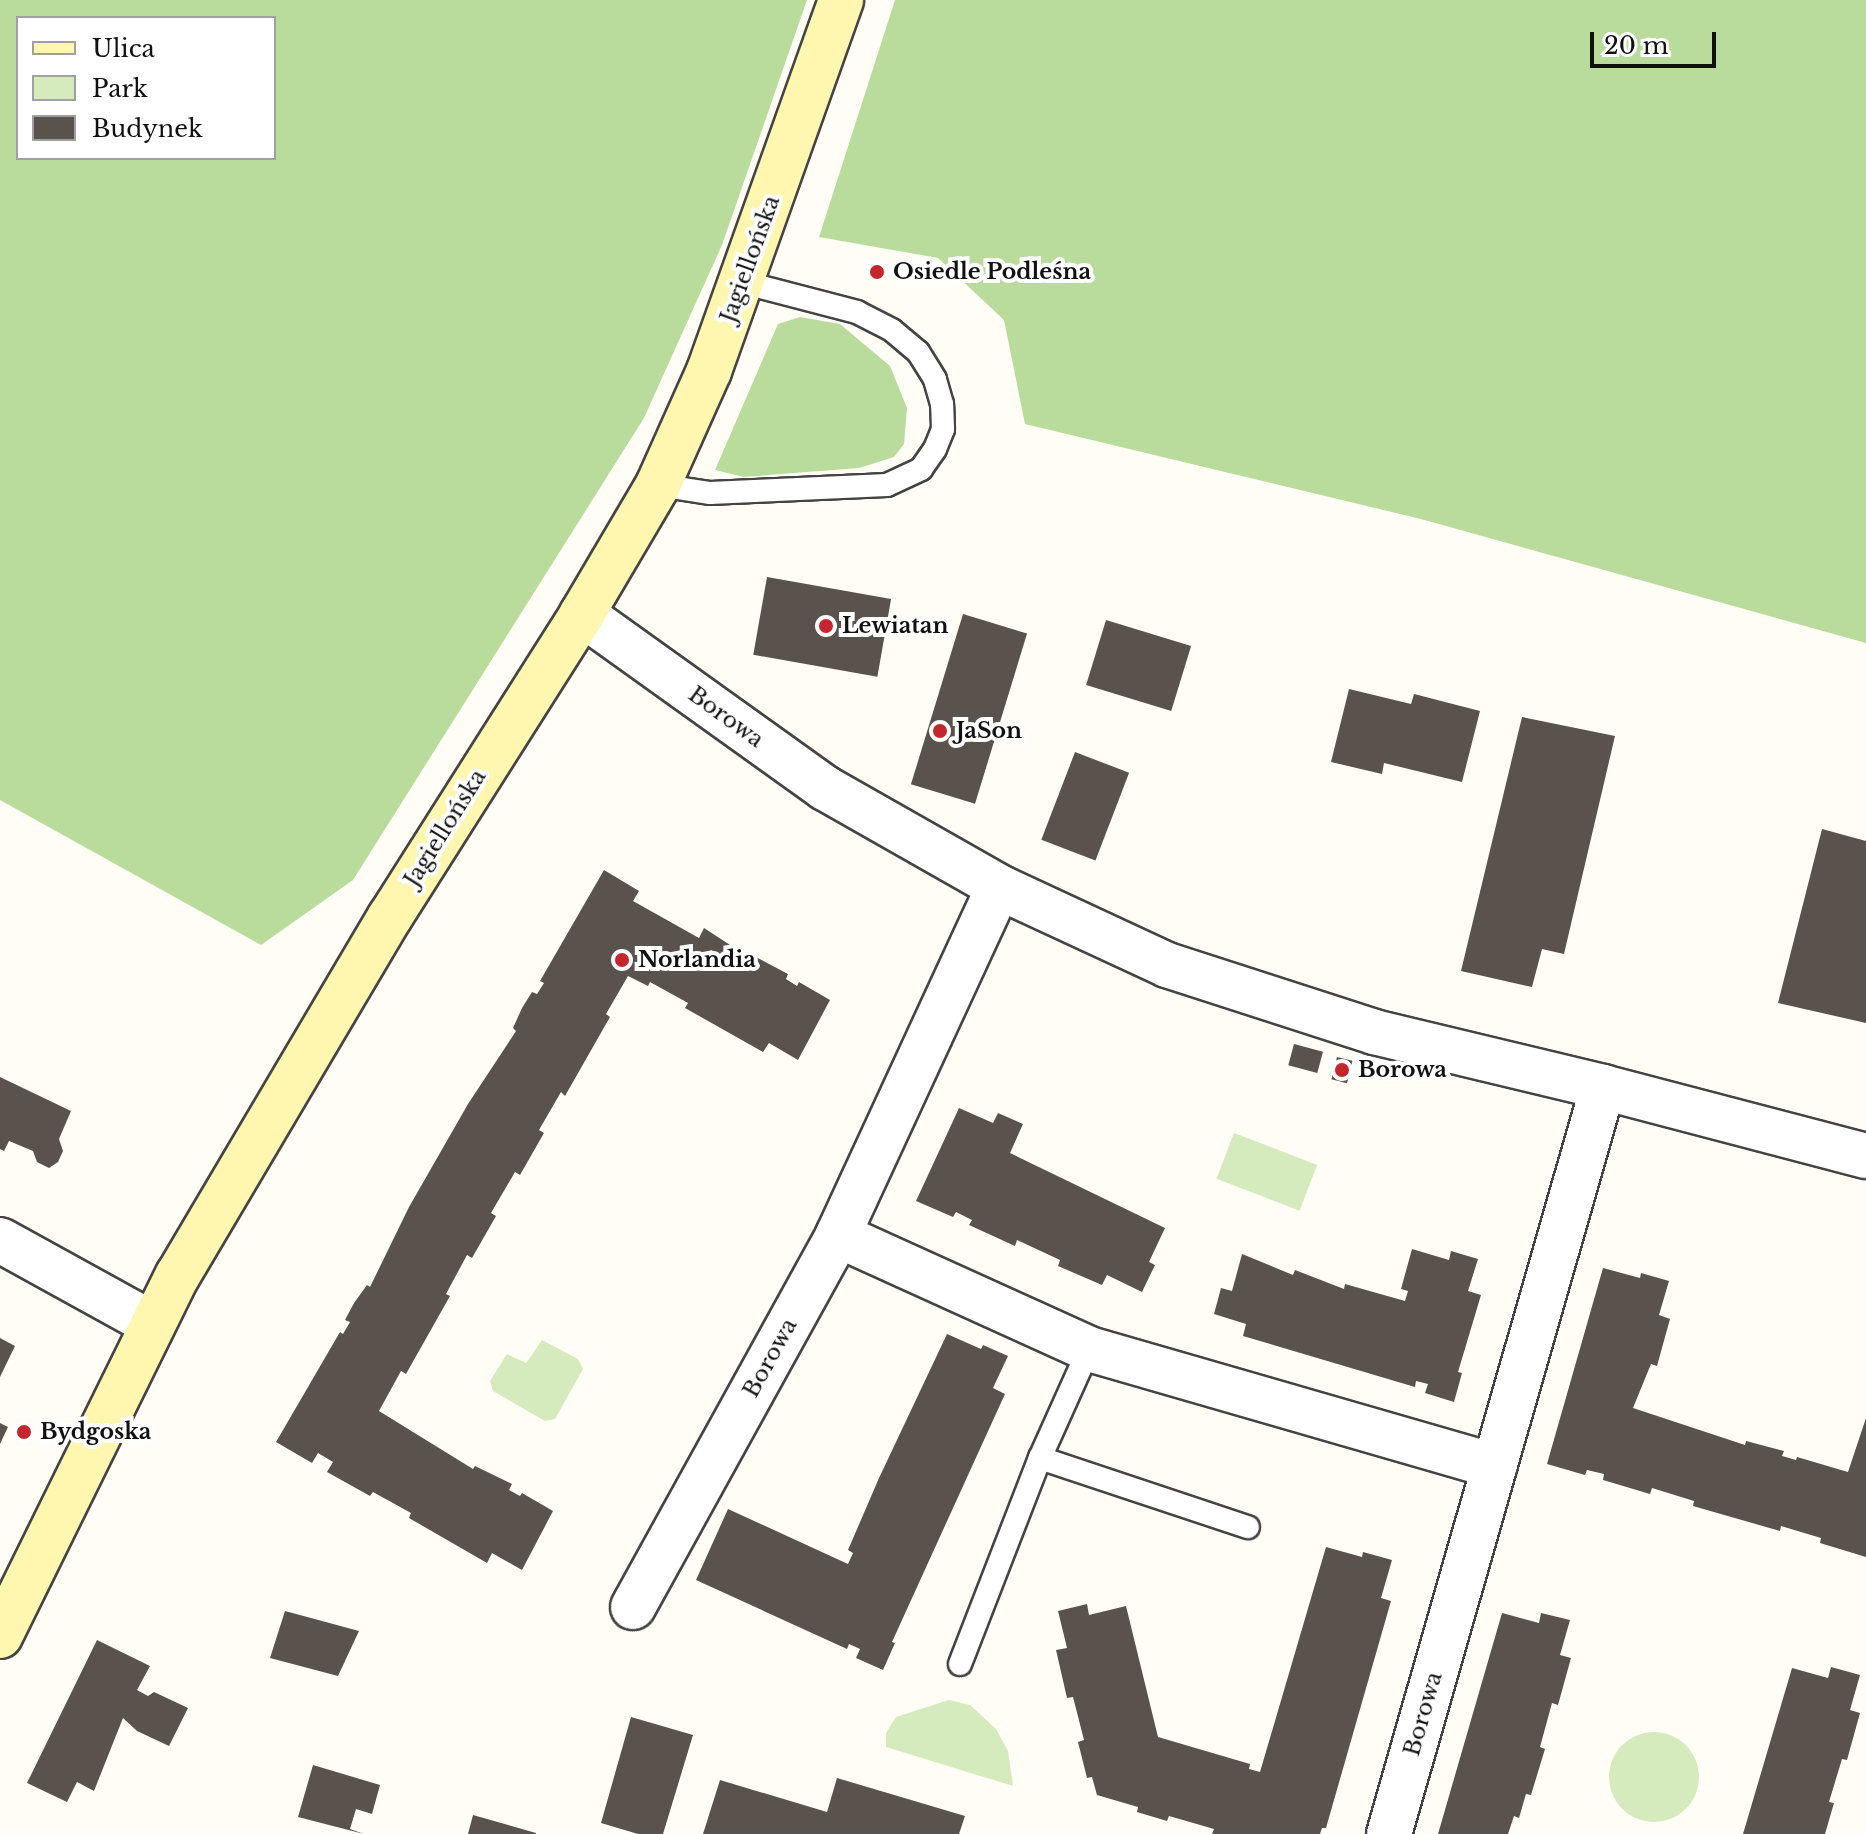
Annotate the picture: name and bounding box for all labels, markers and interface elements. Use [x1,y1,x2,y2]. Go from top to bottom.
legend [16,16,276,160]
scale bar [1594,16,1720,66]
text: 20 m [1604,31,1669,60]
text: Ulica [92,34,155,63]
text: Park [92,74,148,103]
text: Budynek [92,114,203,143]
street label: Jagiellońska [715,192,785,326]
place label: Osiedle Podleśna [893,259,1091,285]
marker: Osiedle Podleśna [868,263,886,281]
place label: Lewiatan [842,613,948,639]
marker: Lewiatan [817,617,835,635]
street label: Borowa [683,681,769,753]
place label: JaSon [956,718,1022,744]
marker: JaSon [931,722,949,740]
street label: Jagiellońska [399,765,491,891]
place label: Norlandia [638,947,756,973]
marker: Norlandia [613,951,631,969]
place label: Borowa [1358,1057,1447,1083]
marker: Borowa [1333,1061,1351,1079]
street label: Borowa [738,1314,802,1402]
place label: Bydgoska [40,1419,151,1445]
marker: Bydgoska [15,1423,33,1441]
street label: Borowa [1398,1669,1448,1759]

